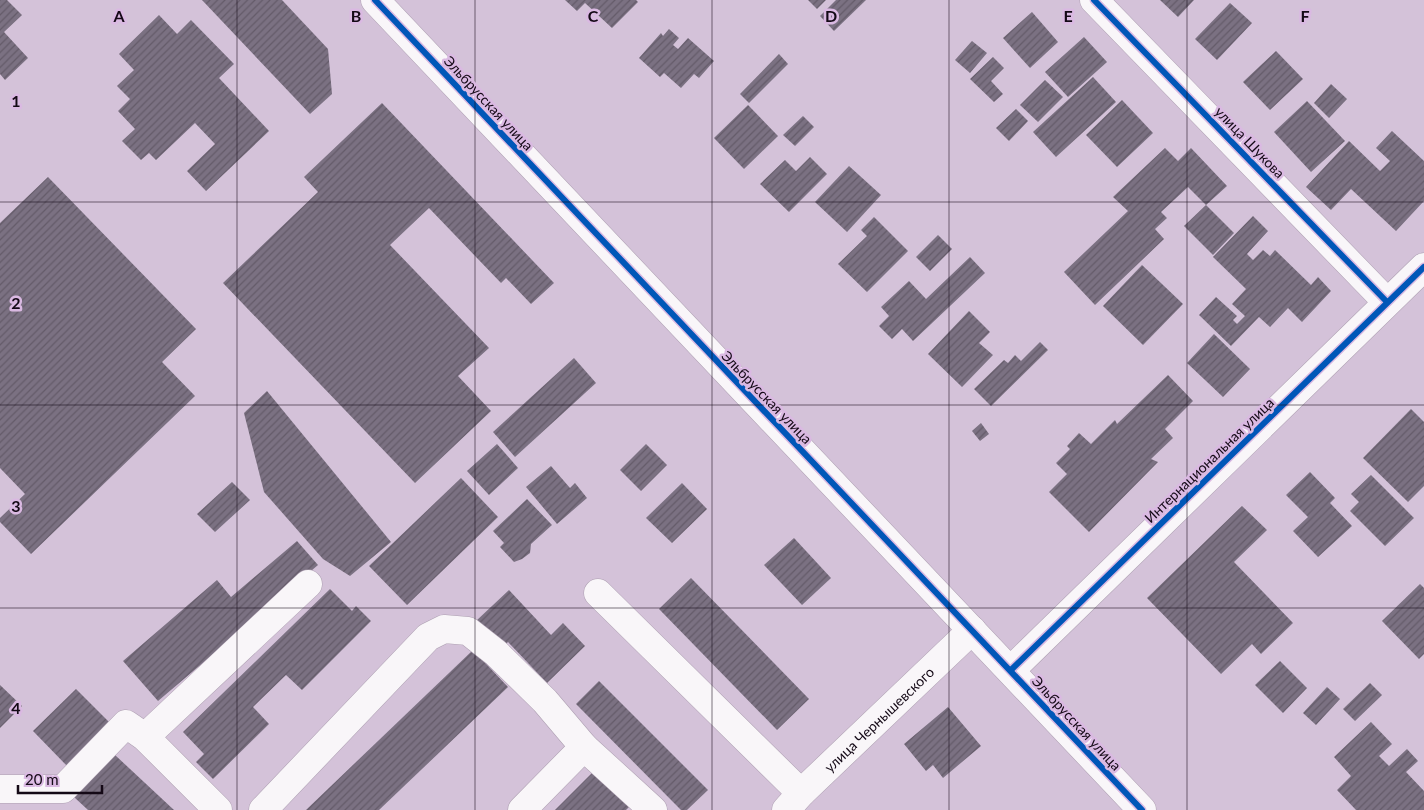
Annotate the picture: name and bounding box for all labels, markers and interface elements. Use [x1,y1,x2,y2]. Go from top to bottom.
text: A [112,6,125,25]
text: B [351,6,361,25]
text: C [588,6,599,25]
text: D [825,6,837,25]
text: E [1063,6,1073,25]
text: F [1300,6,1310,25]
street label: Эльбрусская улица [441,52,537,154]
text: 1 [11,91,21,110]
street label: улица Шукова [1212,103,1288,181]
text: 2 [11,293,21,312]
street label: Эльбрусская улица [718,347,816,447]
street label: Интернациональная улица [1141,394,1277,526]
text: 3 [11,496,21,515]
street label: улица Чернышевского [820,663,937,775]
street label: Эльбрусская улица [1029,672,1125,774]
text: 4 [11,698,21,717]
scale bar [18,762,101,794]
text: 20 m [25,770,59,788]

